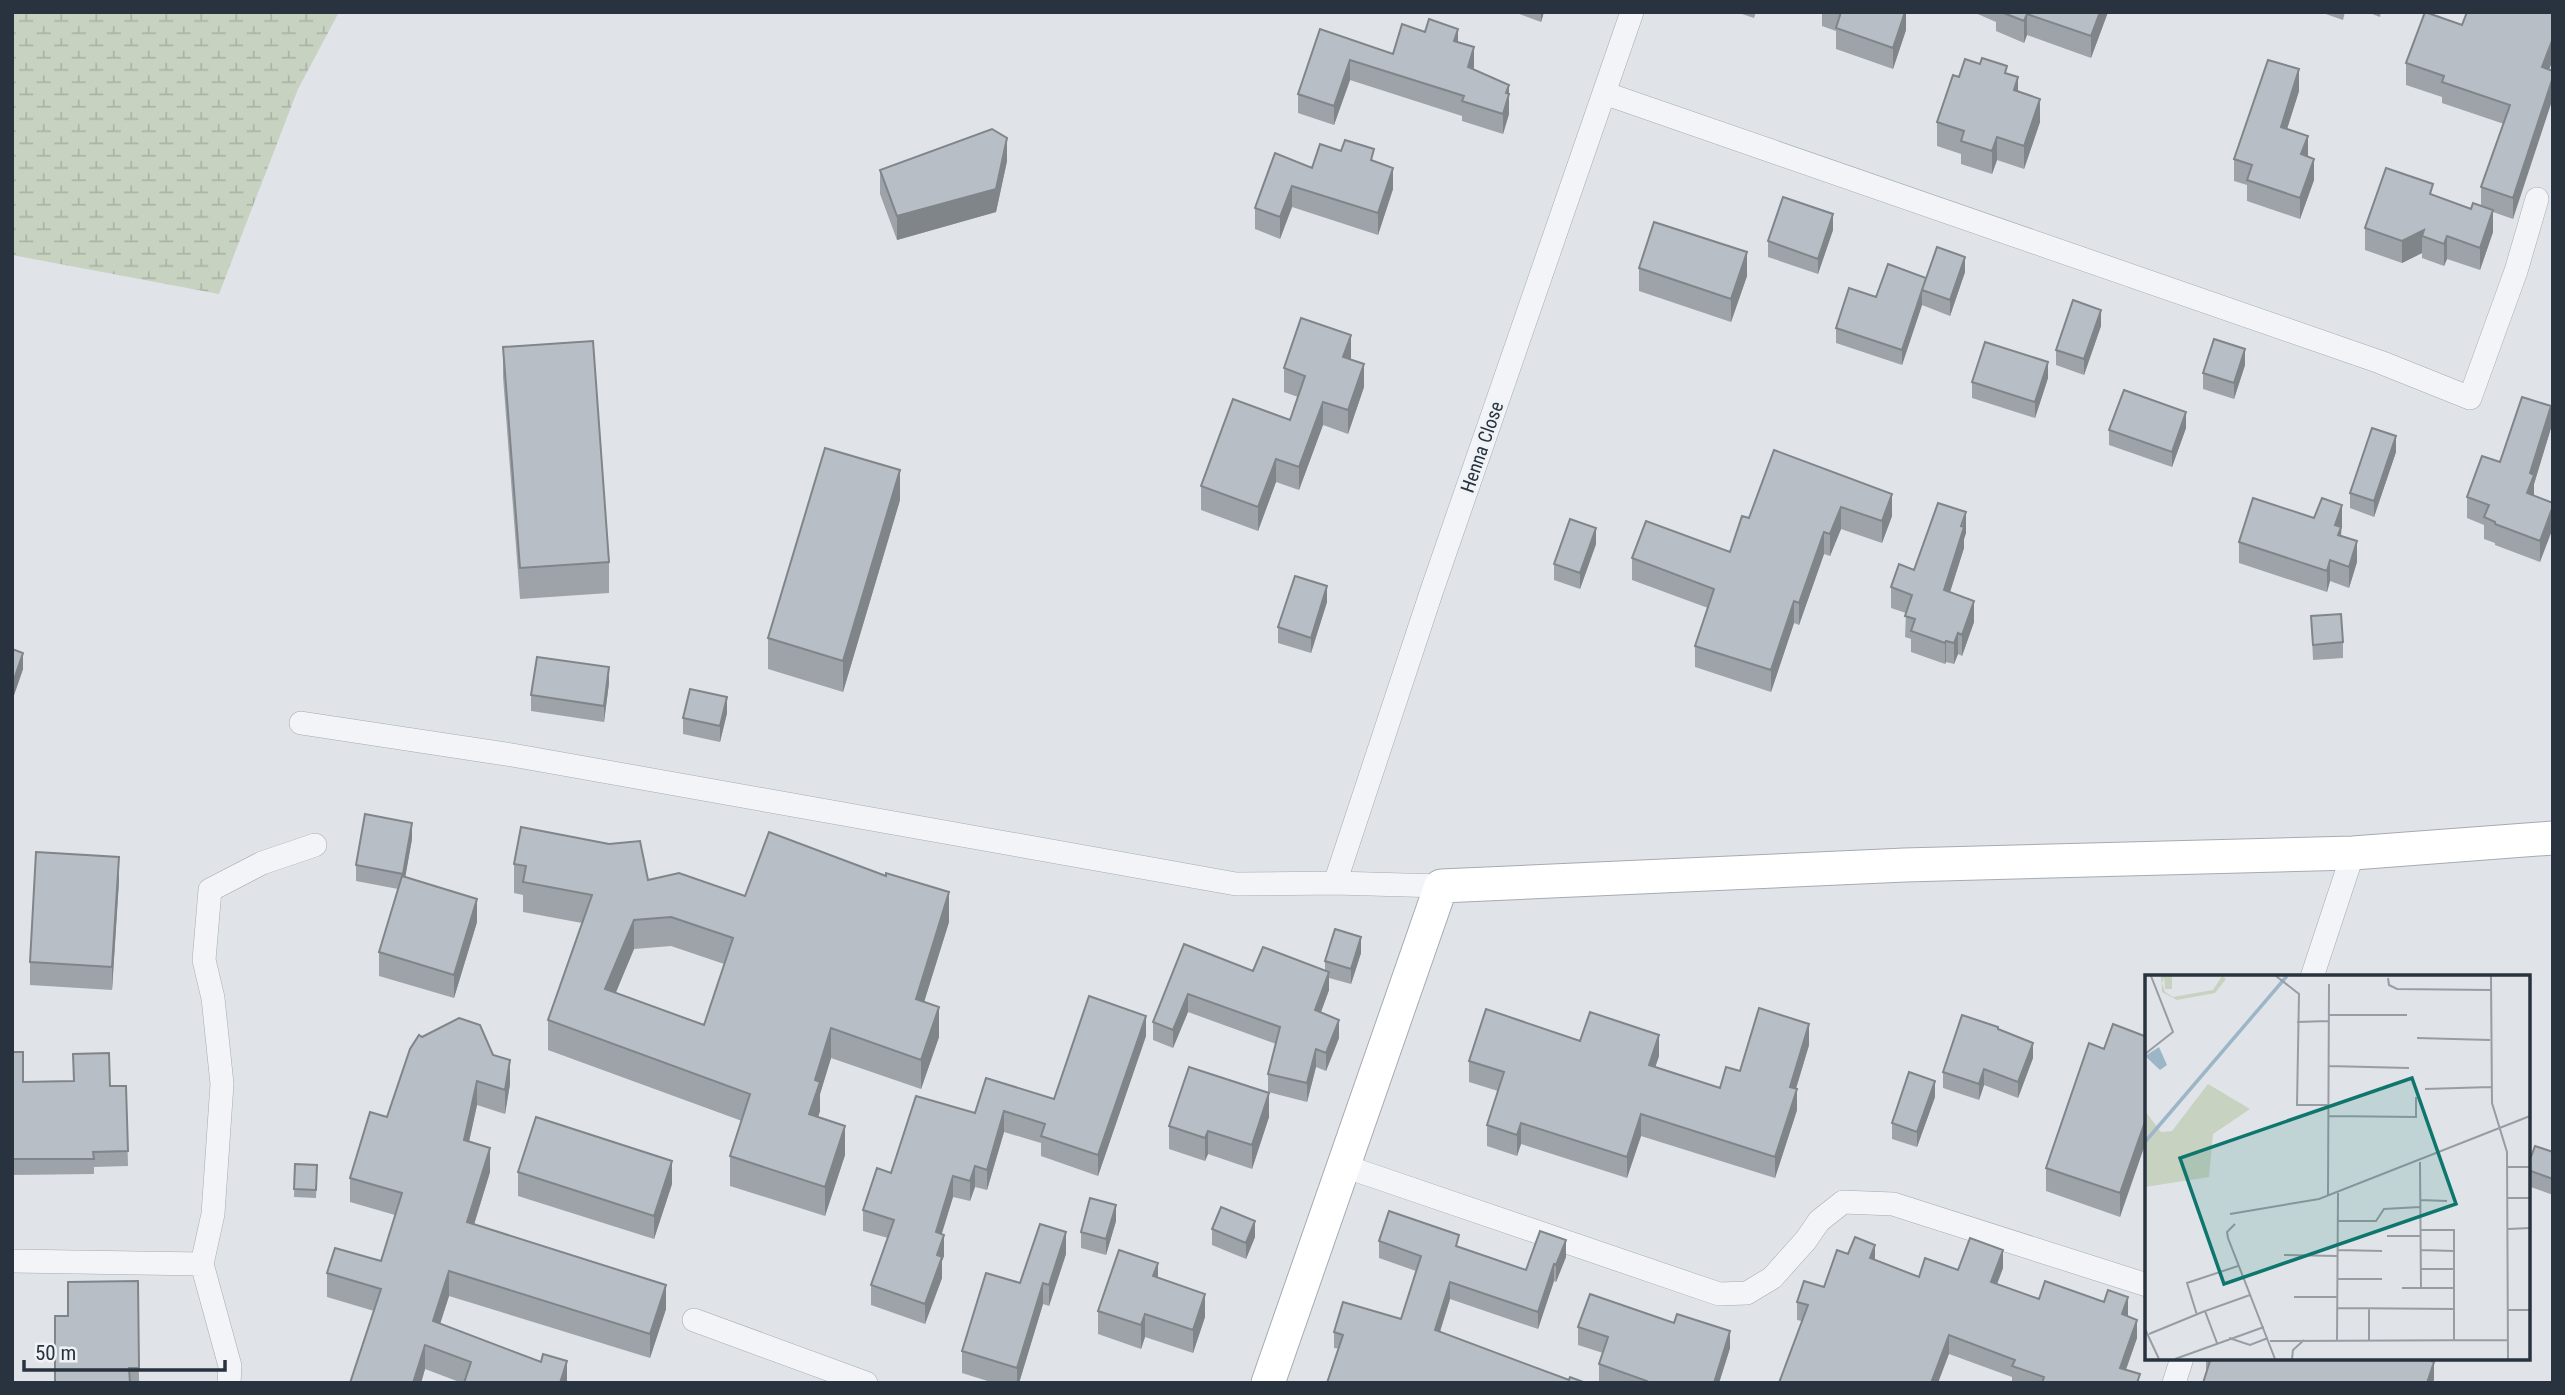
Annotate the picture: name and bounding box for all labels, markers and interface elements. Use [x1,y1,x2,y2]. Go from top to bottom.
street label: Henna Close [1456,398,1508,496]
inset map [2145,975,2530,1360]
scale bar [24,1328,226,1372]
text: 50 m [35,1341,76,1365]

